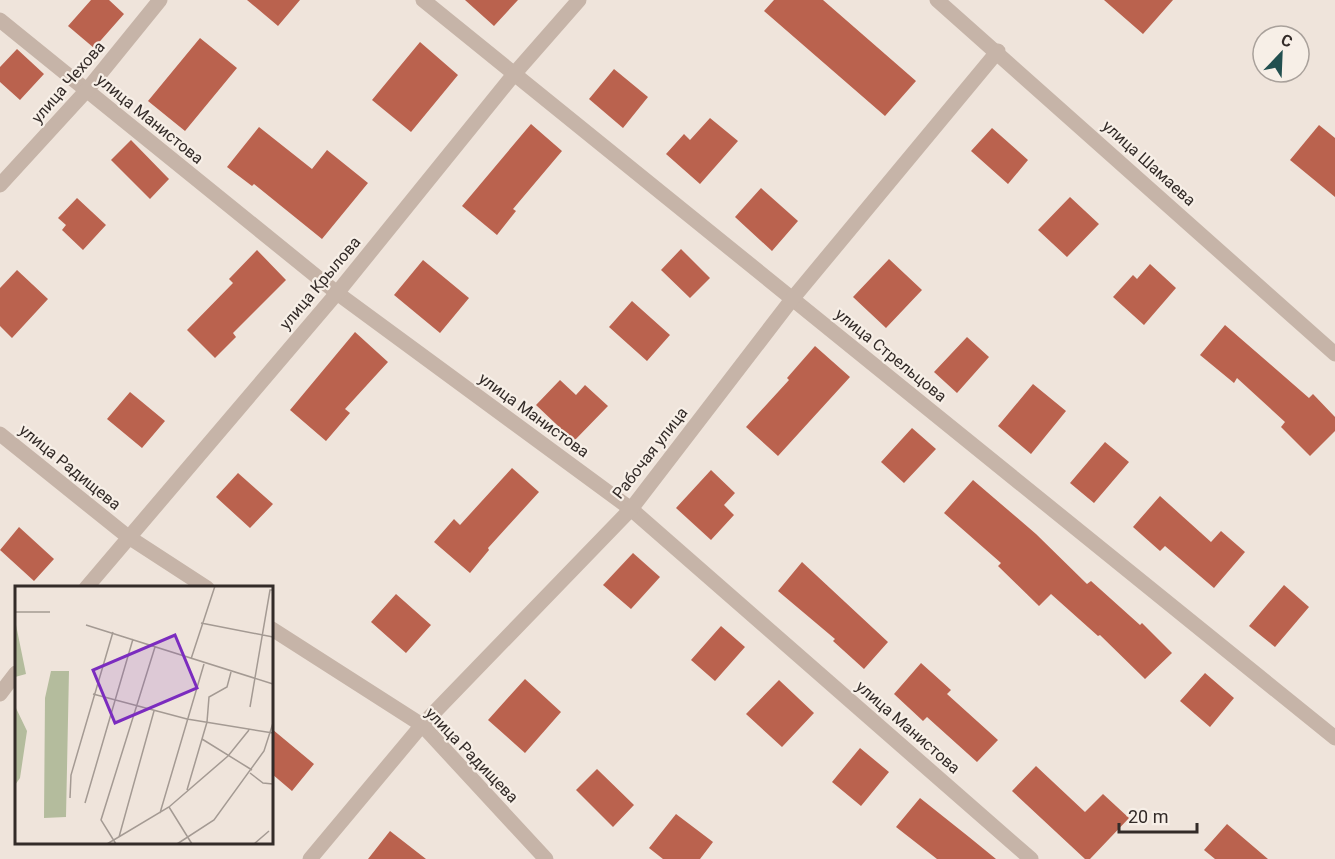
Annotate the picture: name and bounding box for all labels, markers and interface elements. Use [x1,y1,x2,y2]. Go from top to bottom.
north arrow [1251,24,1311,84]
text: С [1278,30,1295,51]
street label: улица Чехова [27,37,109,127]
street label: улица Манистова [93,70,207,168]
street label: улица Шамаева [1099,116,1199,210]
street label: улица Крылова [276,233,364,333]
street label: улица Стрельцова [831,304,951,406]
street label: улица Манистова [475,369,593,461]
street label: Рабочая улица [608,404,692,502]
street label: улица Радищева [15,420,125,514]
inset map [15,586,273,844]
street label: улица Манистова [852,677,964,777]
street label: улица Радищева [422,703,522,807]
scale bar [1119,796,1197,834]
text: 20 m [1128,806,1168,827]

